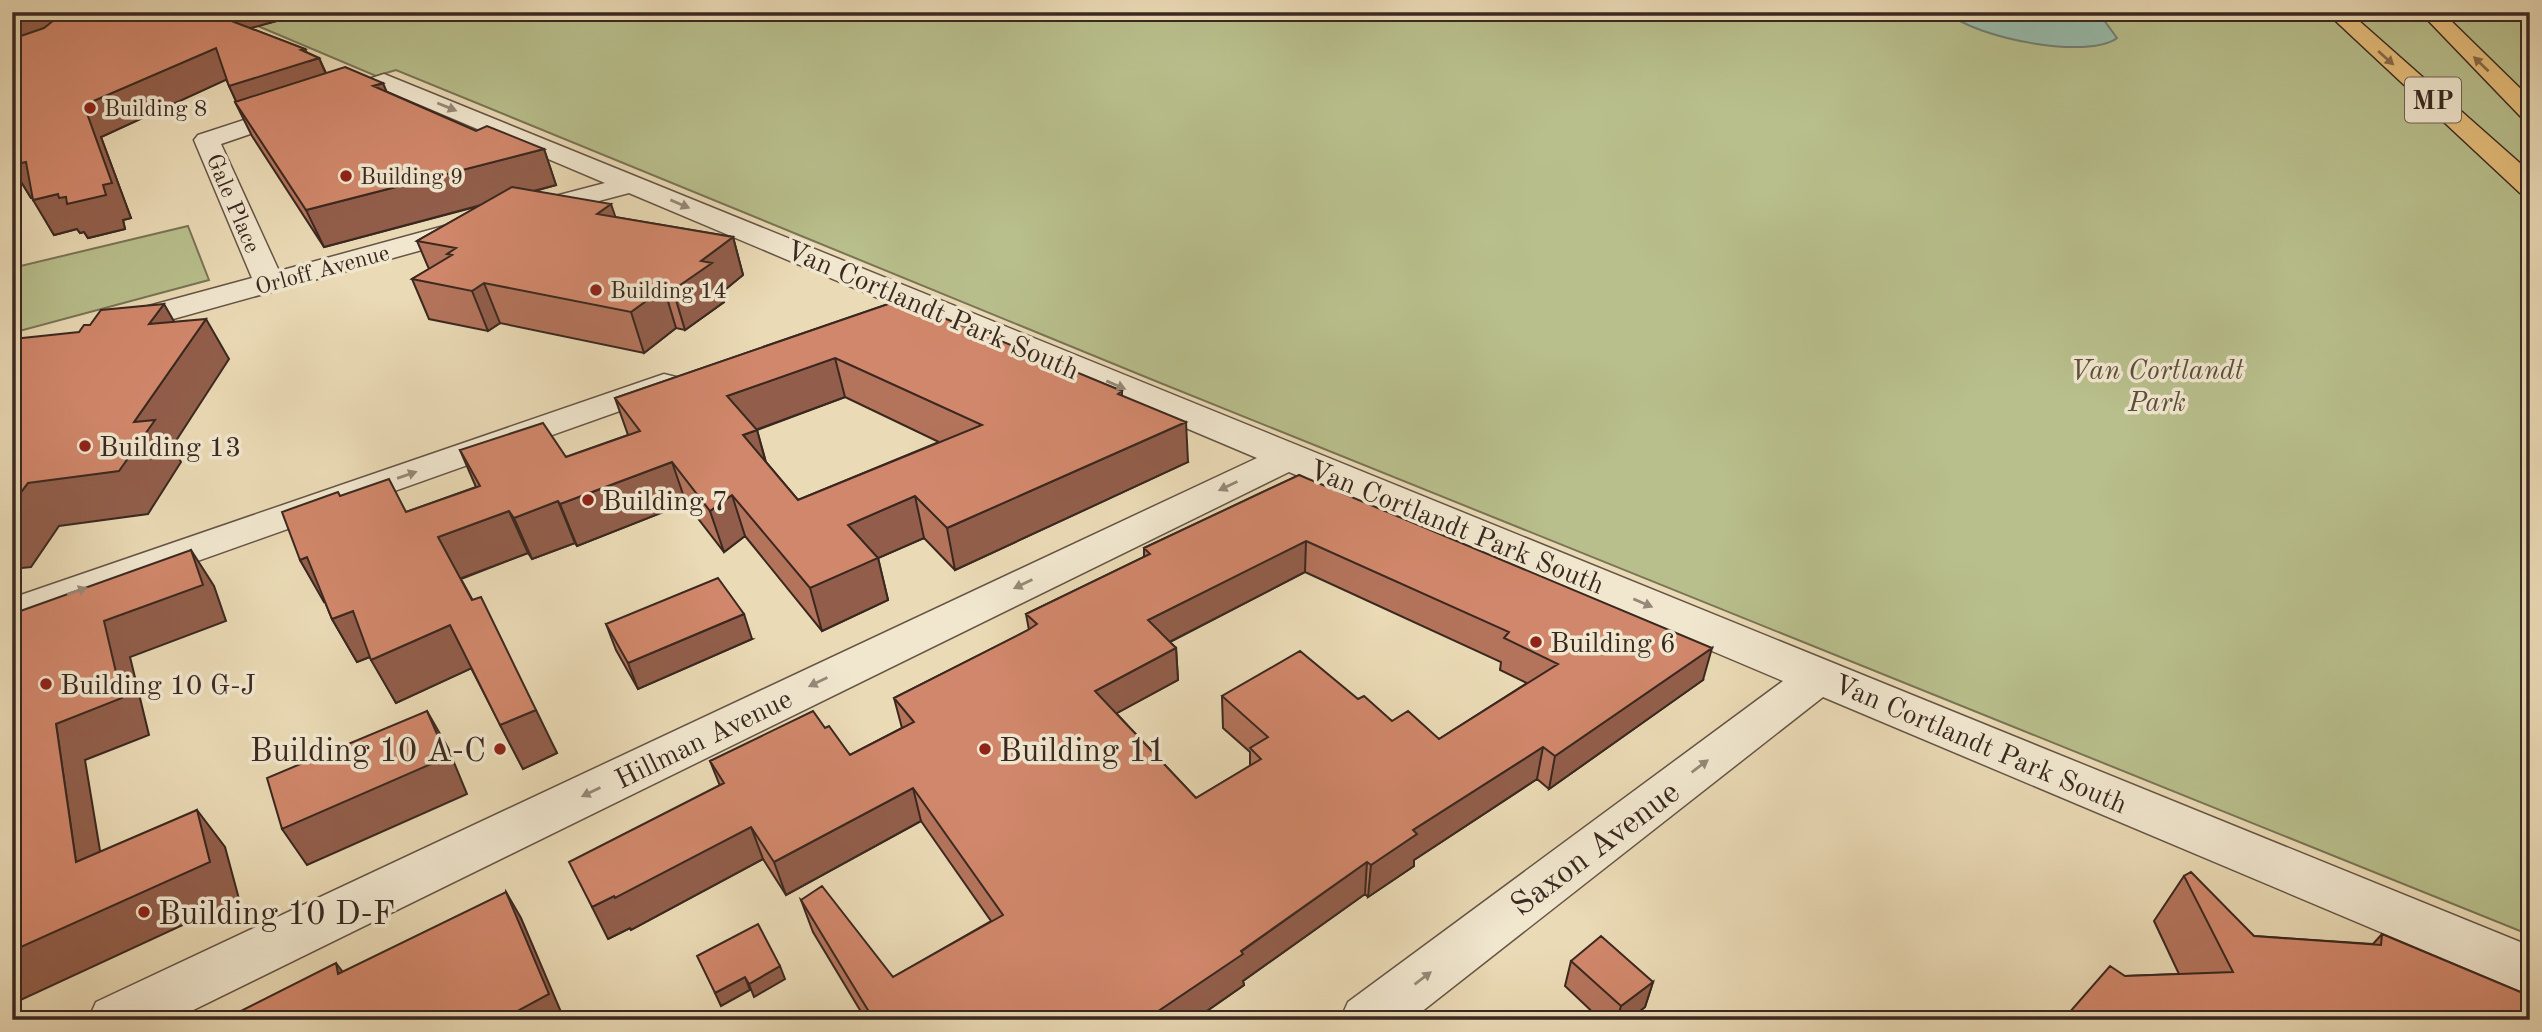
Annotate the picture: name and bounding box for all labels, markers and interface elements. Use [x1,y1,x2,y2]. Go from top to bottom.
one-way arrow [2378,50,2395,65]
one-way arrow [2472,56,2489,73]
road number: MP [2405,78,2461,122]
place label: Building 8 [104,98,207,121]
marker: Building 8 [82,100,98,116]
one-way arrow [437,102,458,113]
street label: Gale Place [202,151,264,256]
place label: Building 9 [360,166,463,189]
marker: Building 9 [338,168,354,184]
one-way arrow [670,198,691,209]
street label: Van Cortlandt Park South [781,237,1083,386]
street label: Orloff Avenue [253,242,392,299]
place label: Building 14 [610,280,727,303]
marker: Building 14 [588,282,604,298]
park label: Van Cortlandt Park [2070,358,2245,418]
one-way arrow [1106,380,1127,391]
place label: Building 13 [99,435,241,463]
marker: Building 13 [77,438,93,454]
street label: Van Cortlandt Park South [1304,457,1607,601]
one-way arrow [396,469,417,480]
one-way arrow [1218,480,1238,491]
place label: Building 7 [602,489,728,517]
marker: Building 7 [580,492,596,508]
one-way arrow [1013,578,1033,590]
one-way arrow [66,585,87,596]
one-way arrow [1633,598,1654,609]
place label: Building 6 [1550,631,1676,659]
marker: Building 6 [1528,634,1544,650]
street label: Van Cortlandt Park South [1829,671,2131,820]
place label: Building 10 G-J [60,673,256,701]
marker: Building 10 G-J [38,676,54,692]
one-way arrow [808,677,828,688]
street label: Hillman Avenue [612,686,797,796]
place label: Building 10 A-C [250,736,486,769]
place label: Building 11 [999,736,1167,769]
marker: Building 10 A-C [492,741,508,757]
marker: Building 11 [977,741,993,757]
one-way arrow [1691,758,1709,773]
street label: Saxon Avenue [1506,776,1686,924]
one-way arrow [581,786,601,797]
place label: Building 10 D-F [158,899,395,932]
marker: Building 10 D-F [136,904,152,920]
one-way arrow [1413,971,1431,986]

